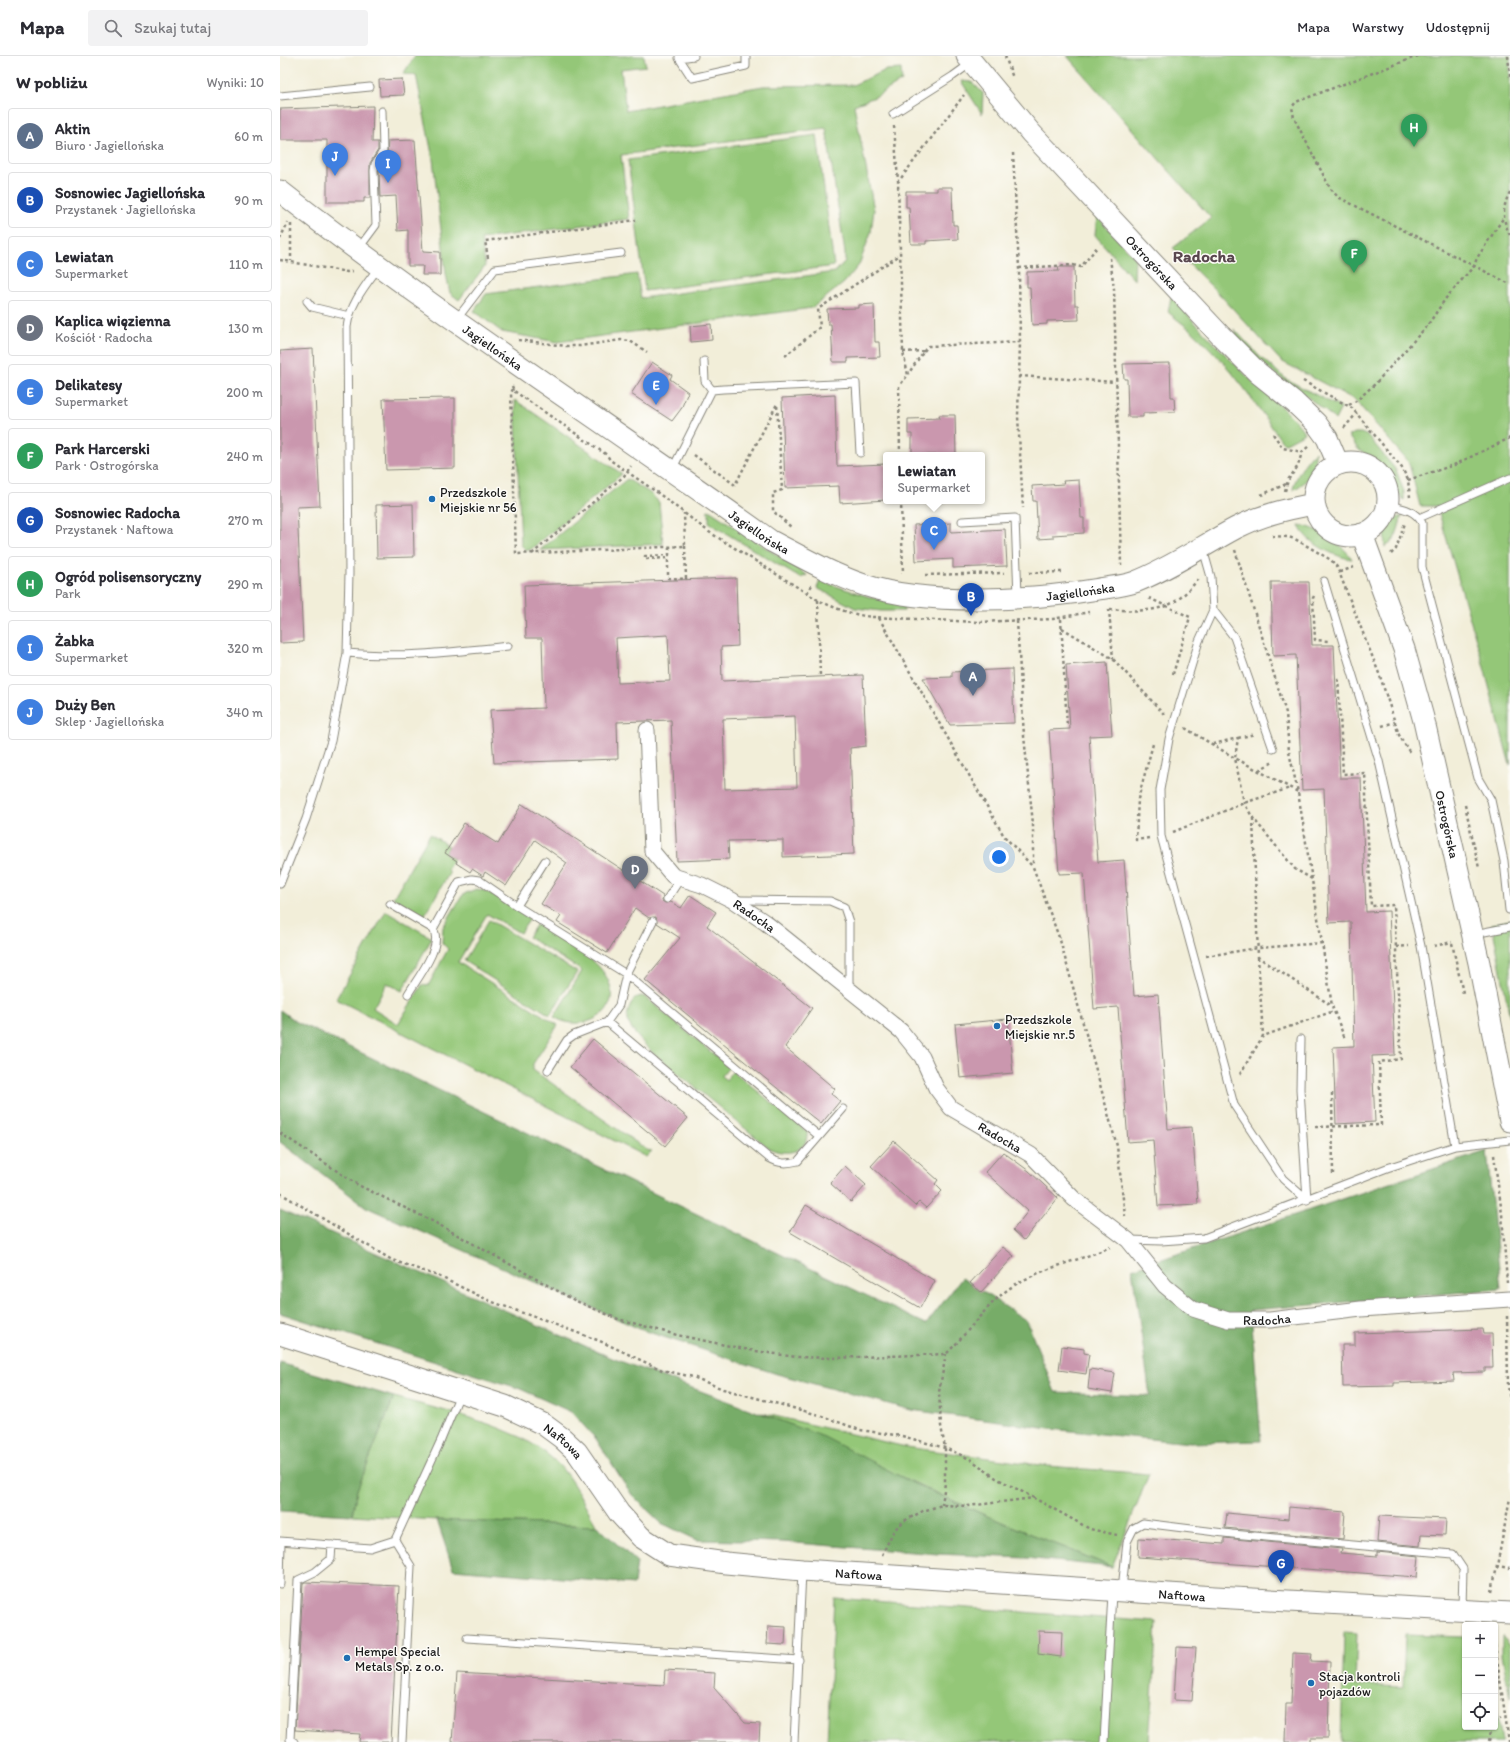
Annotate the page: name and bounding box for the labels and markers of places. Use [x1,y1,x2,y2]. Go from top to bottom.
pin: H [1401,114,1427,147]
pin: J [322,143,348,176]
pin: I [375,150,401,183]
pin: F [1341,240,1367,273]
pin: E [643,372,669,405]
place label: Przedszkole Miejskie nr 56 [440,485,517,515]
marker: Przedszkole Miejskie nr 56 [427,494,437,504]
pin: C [921,517,947,550]
pin: B [958,583,984,616]
pin: A [960,663,986,696]
pin: D [622,856,648,889]
place label: Przedszkole Miejskie nr.5 [1005,1012,1075,1042]
marker: Przedszkole Miejskie nr.5 [992,1021,1002,1031]
pin: G [1268,1550,1294,1583]
place label: Hempel Special Metals Sp. z o.o. [355,1644,444,1674]
marker: Hempel Special Metals Sp. z o.o. [342,1653,352,1663]
place label: Stacja kontroli pojazdów [1319,1669,1400,1699]
marker: Stacja kontroli pojazdów [1306,1678,1316,1688]

